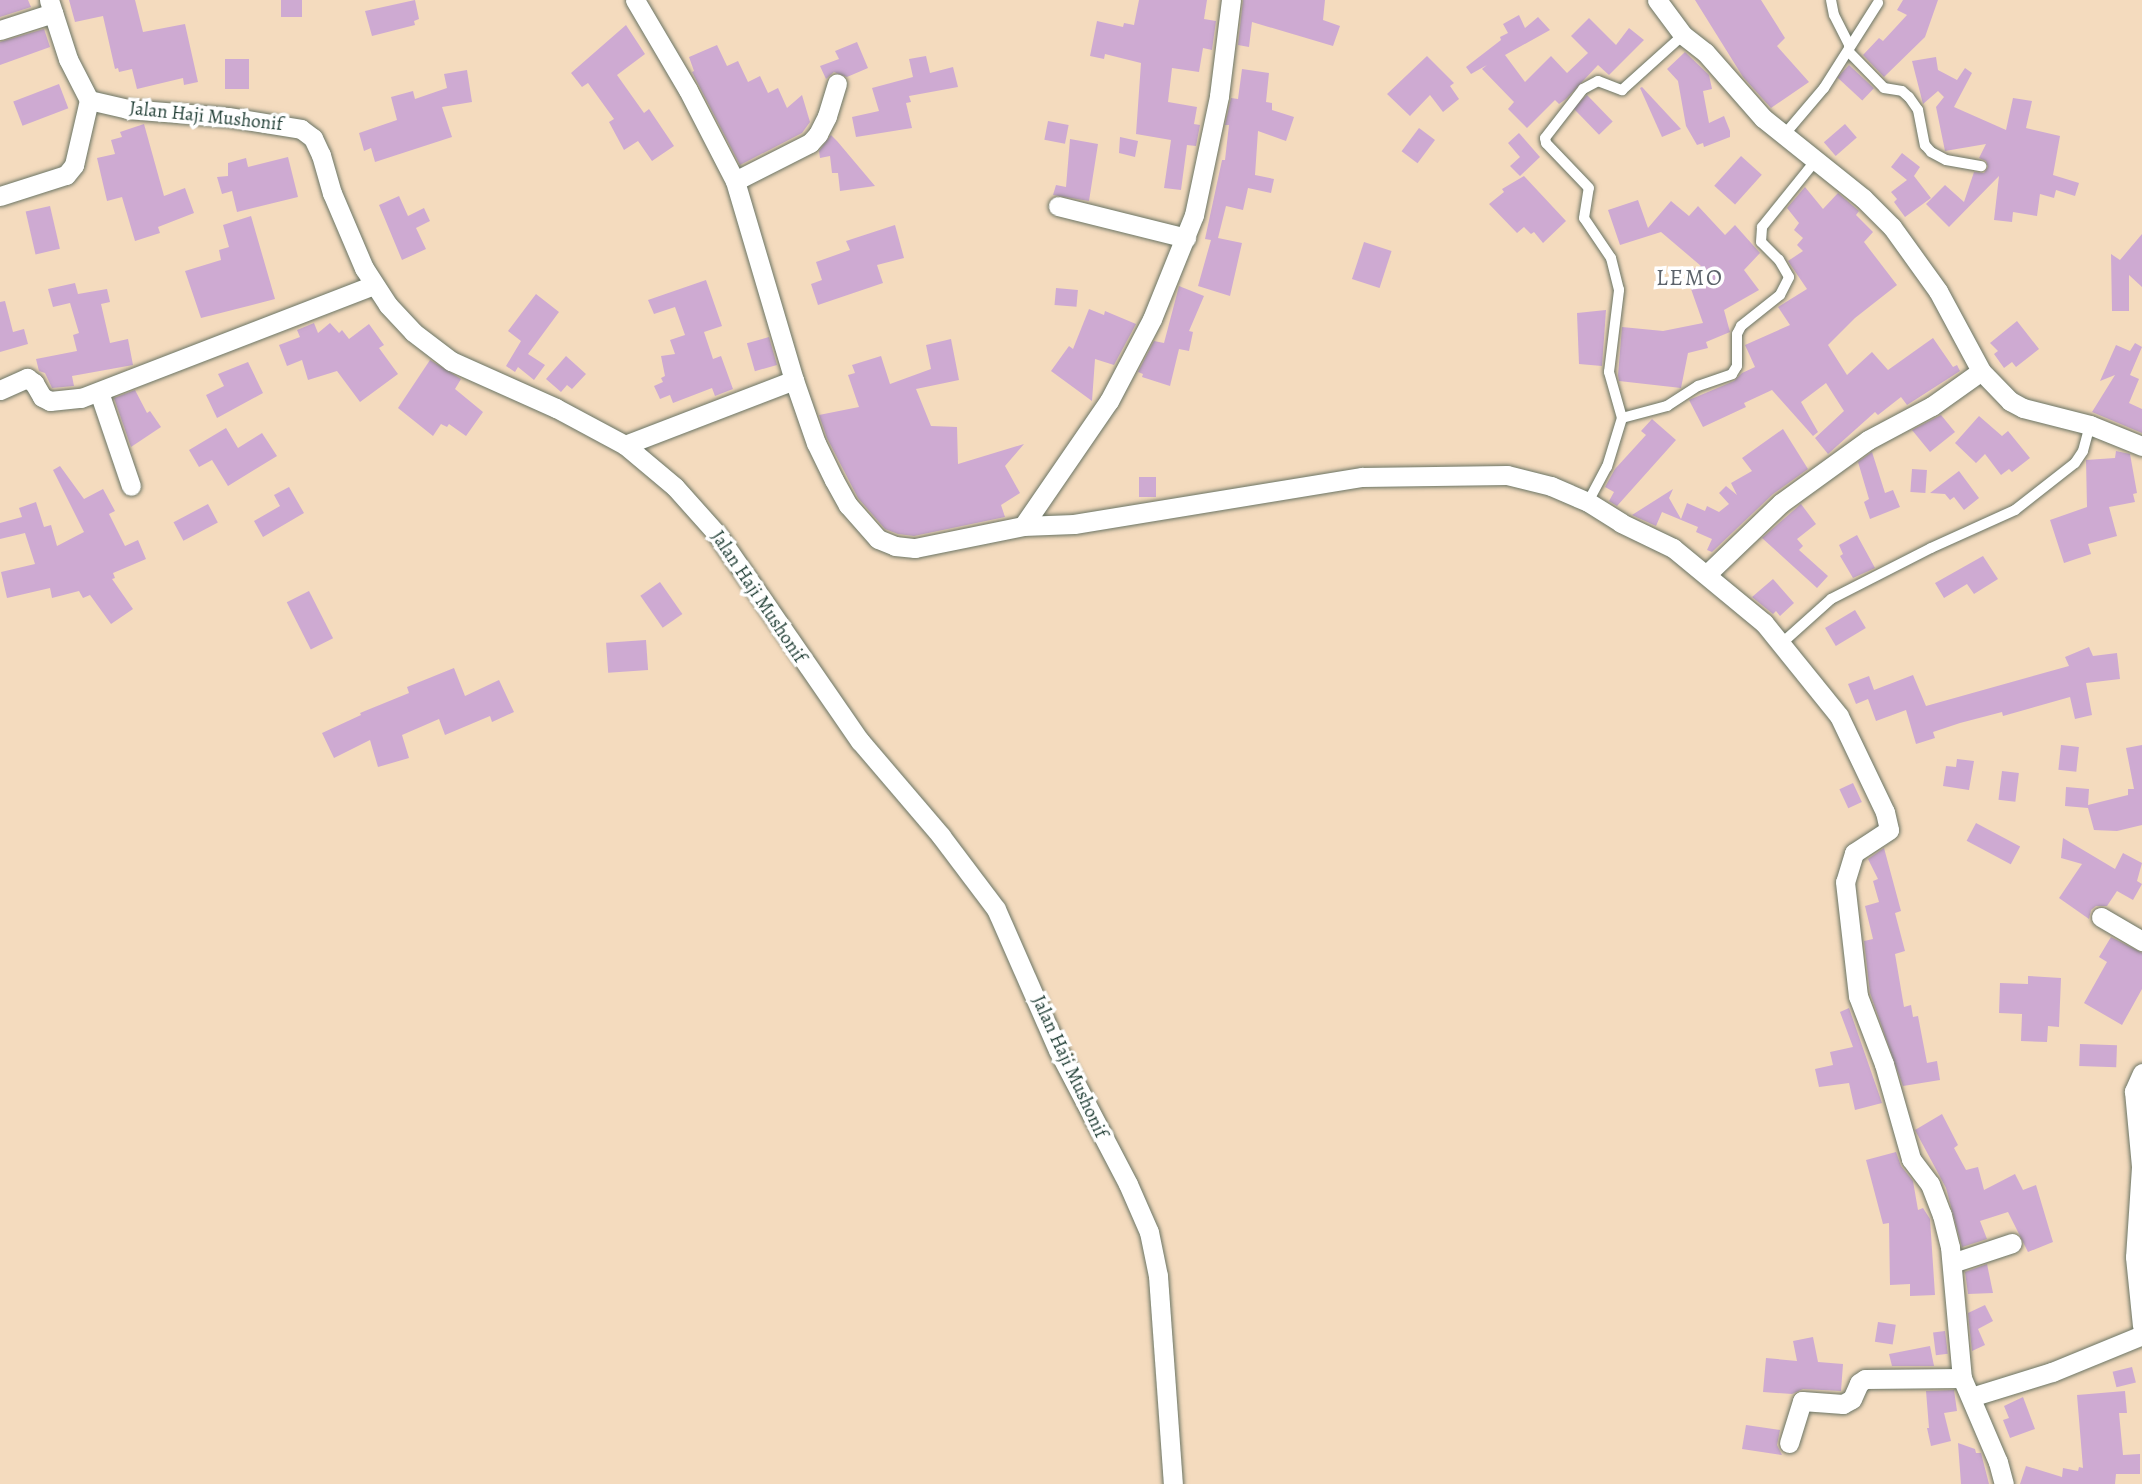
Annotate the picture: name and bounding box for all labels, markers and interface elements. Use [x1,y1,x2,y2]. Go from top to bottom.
street label: Jalan Haji Mushonif [128,98,284,136]
district label: LEMO [1657,264,1723,292]
street label: Jalan Haji Mushonif [705,527,811,667]
street label: Jalan Haji Mushonif [1026,992,1112,1142]

